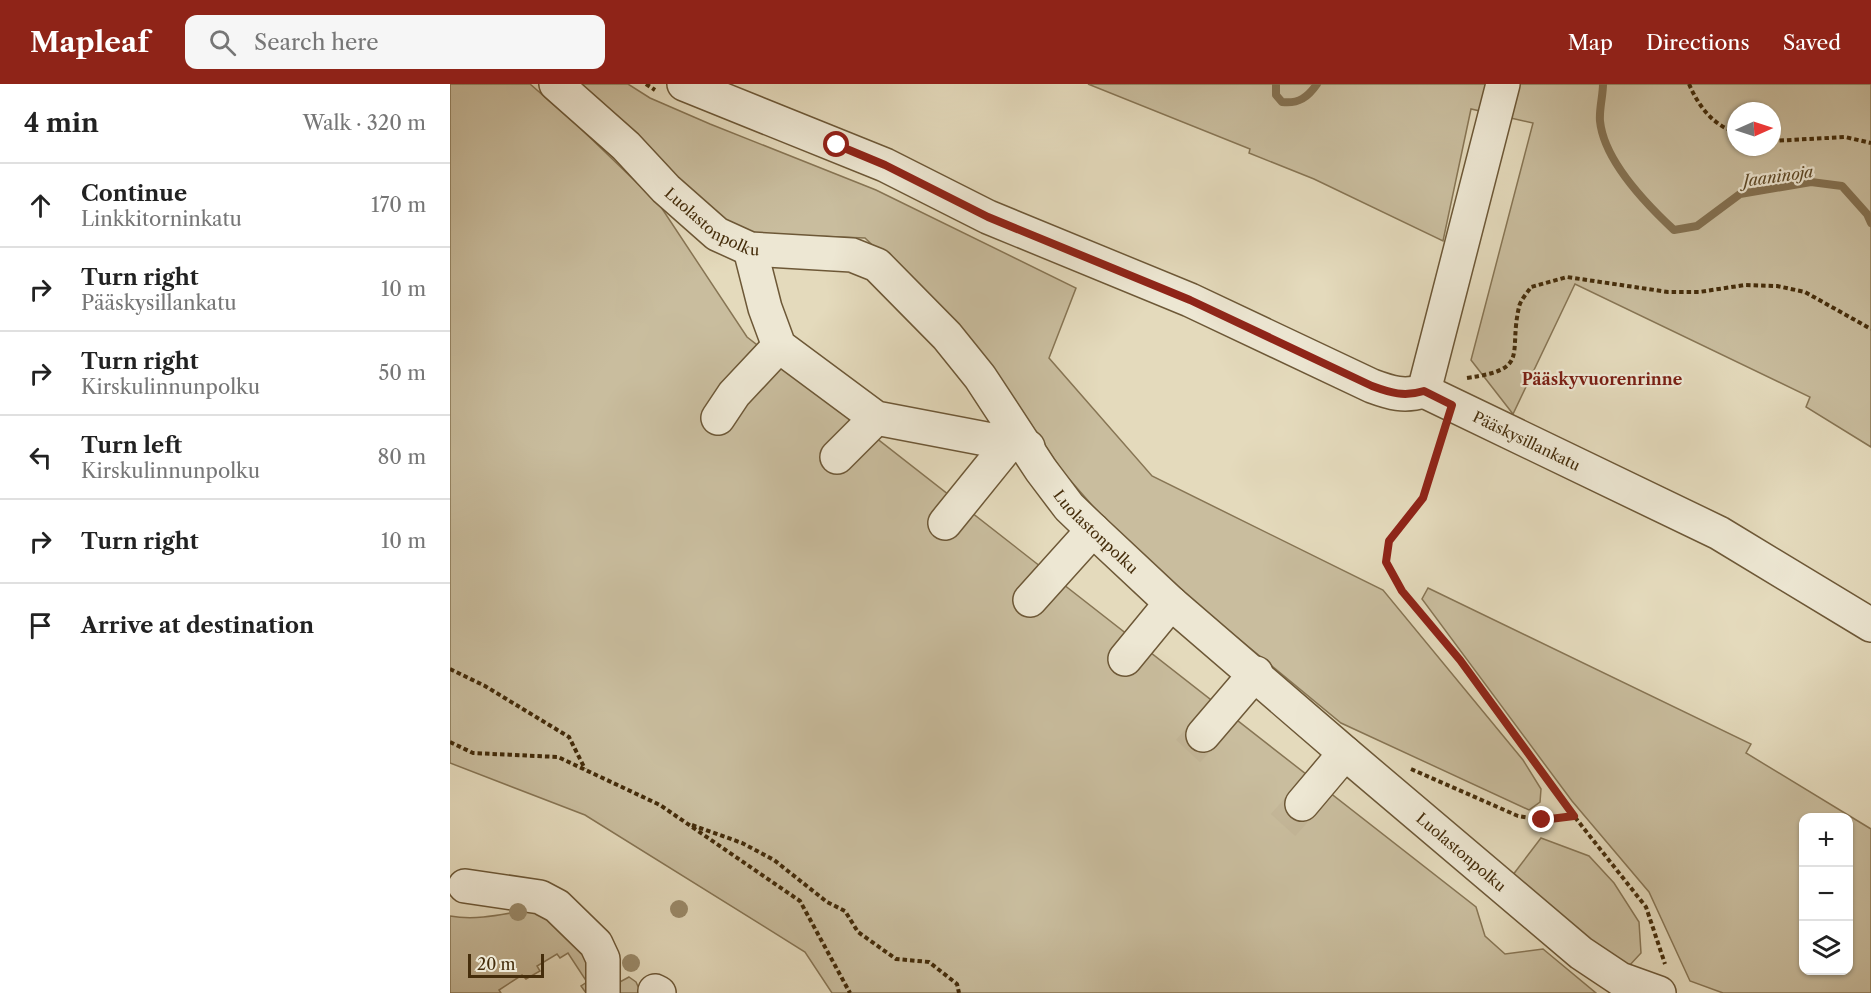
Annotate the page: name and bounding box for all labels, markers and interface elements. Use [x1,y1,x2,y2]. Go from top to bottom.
search box [185,15,605,69]
text: Mapleaf [30,25,149,59]
icon: search [206,26,239,59]
text: Search here [254,29,379,56]
text: Map [1568,30,1613,55]
text: Directions [1646,30,1750,55]
text: Saved [1783,30,1841,55]
north arrow [1727,102,1781,156]
text: 4 min [24,107,99,139]
text: Walk · 320 m [303,111,426,135]
route start [823,131,849,157]
water label: Jaaninoja [1737,161,1815,192]
text: Continue [81,180,187,207]
street label: Luolastonpolku [661,183,760,259]
icon: ahead [24,189,57,222]
text: 170 m [371,193,426,217]
text: Linkkitorninkatu [81,207,242,231]
text: Turn right [81,264,199,291]
icon: right [24,273,57,306]
text: 10 m [381,277,426,301]
text: Pääskysillankatu [81,291,237,315]
text: Turn right [81,348,199,375]
icon: right [24,357,57,390]
text: 50 m [379,361,426,385]
district label: Pääskyvuorenrinne [1522,369,1683,389]
text: Kirskulinnunpolku [81,375,260,399]
street label: Pääskysillankatu [1470,407,1583,474]
text: Turn left [81,432,182,459]
icon: left [24,441,57,474]
text: 80 m [378,445,426,469]
text: Kirskulinnunpolku [81,459,260,483]
street label: Luolastonpolku [1050,486,1143,577]
icon: right [24,525,57,558]
text: Turn right [81,528,199,555]
text: 10 m [381,529,426,553]
icon: arrive [24,609,57,642]
text: Arrive at destination [81,612,314,639]
route end [1528,806,1554,832]
street label: Luolastonpolku [1413,808,1510,895]
map controls [1799,813,1853,975]
button: + [1799,813,1853,867]
button: − [1799,867,1853,921]
button: layers [1799,921,1853,975]
scale bar [468,951,544,978]
text: 20 m [477,954,516,974]

